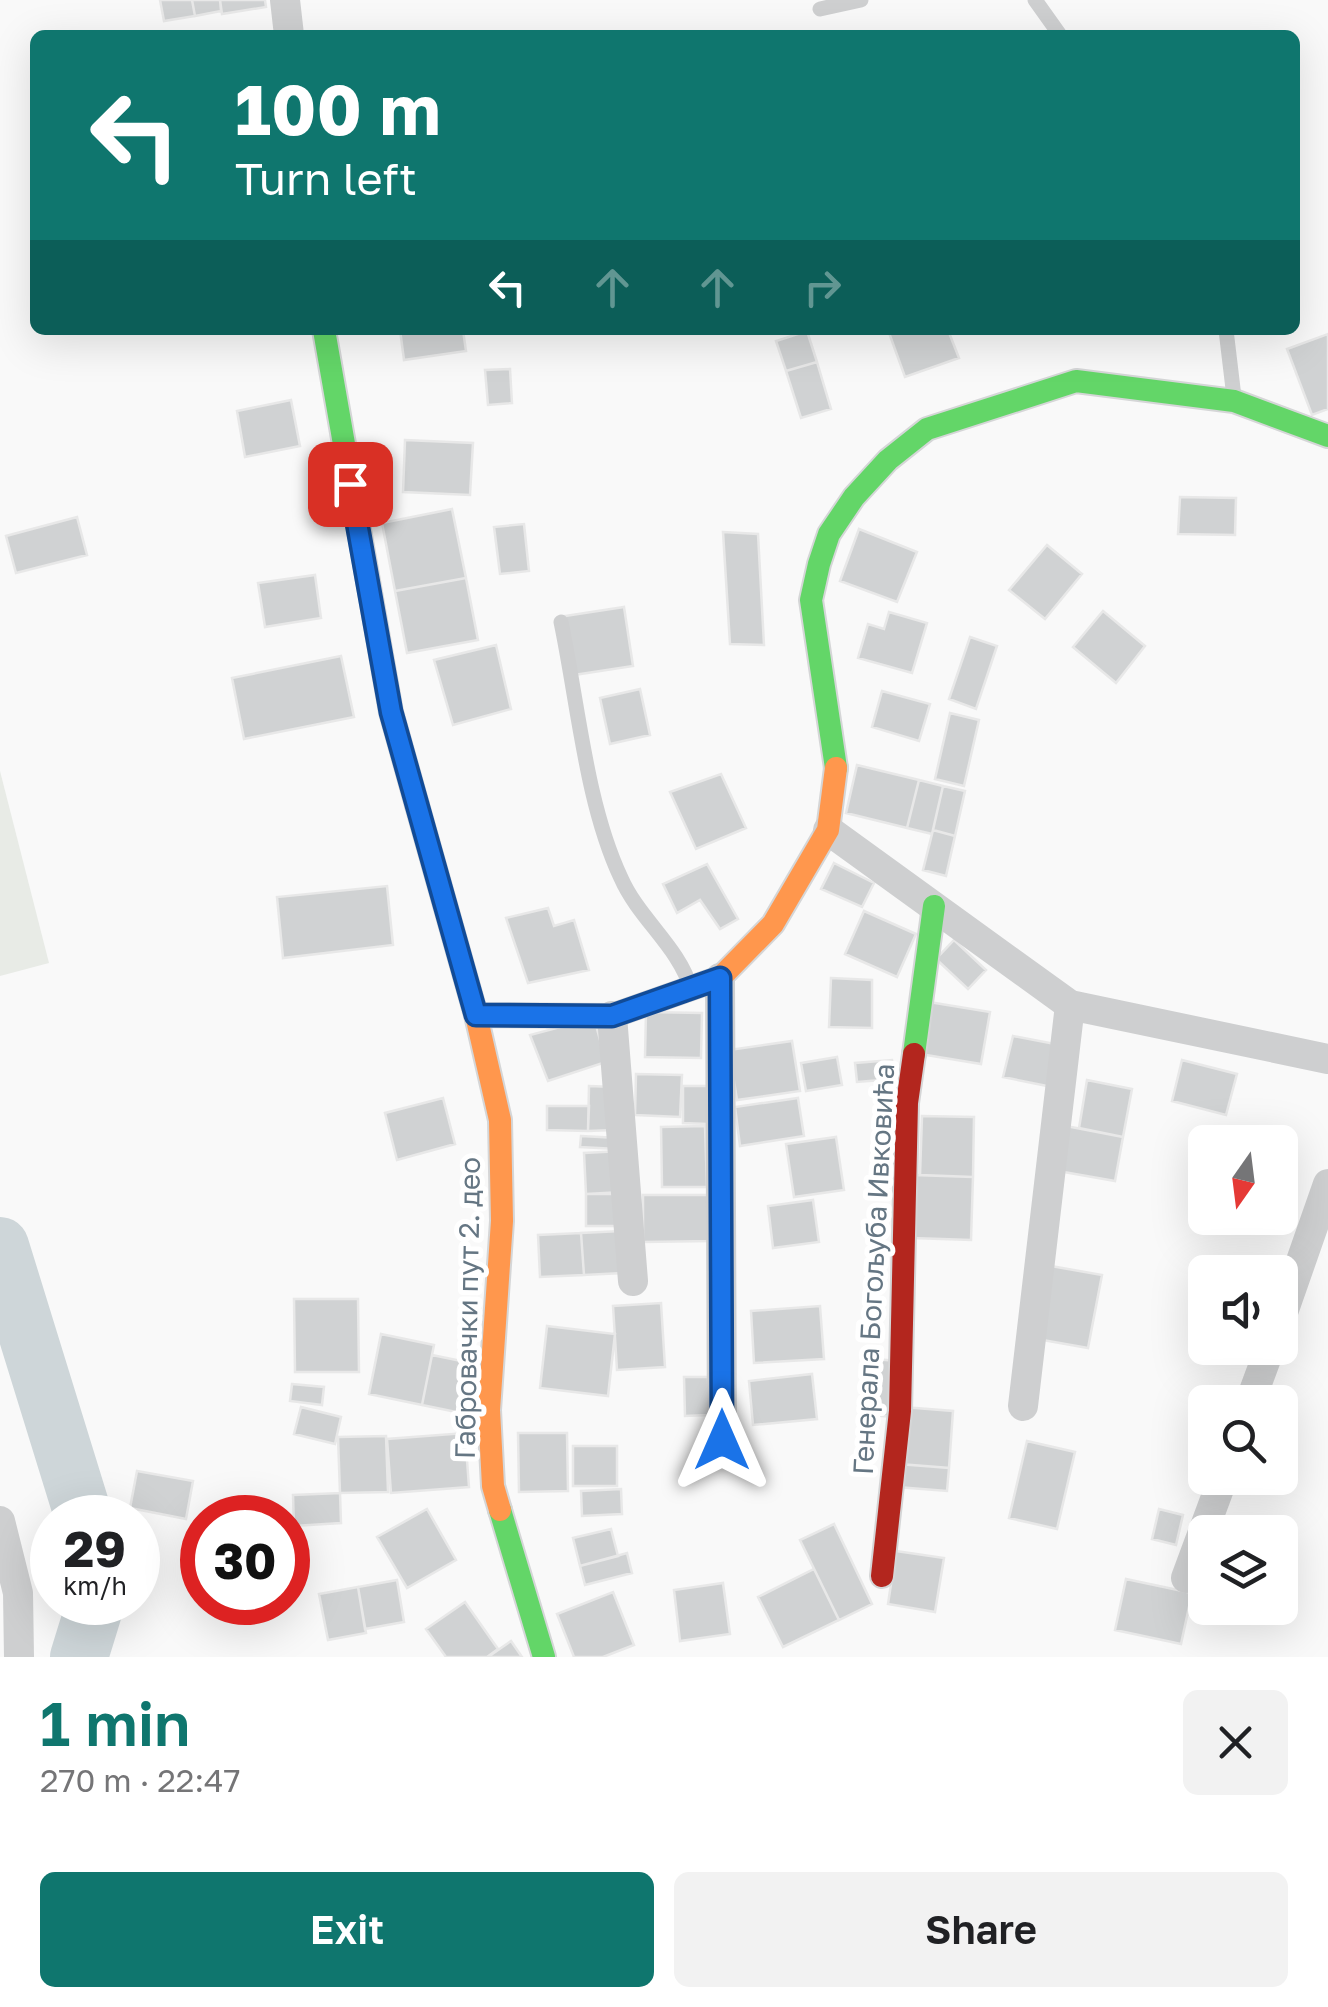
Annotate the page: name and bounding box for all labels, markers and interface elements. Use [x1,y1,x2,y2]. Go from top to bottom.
text: 100 m [235,66,441,150]
icon: left [70,70,200,200]
text: Turn left [235,151,417,205]
icon: left [480,260,535,315]
icon: ahead [585,260,640,315]
icon: ahead [690,260,745,315]
icon: right [795,260,850,315]
pin [308,442,393,527]
icon: arrive [323,457,378,512]
street label: Генерала Богољуба Ивковића [846,1063,900,1475]
north arrow [1188,1125,1298,1235]
map controls [1188,1125,1298,1625]
street label: Габровачки пут 2. део [448,1157,486,1459]
button: sound [1188,1255,1298,1365]
button: search [1188,1385,1298,1495]
position arrow [670,1388,774,1492]
speed limit sign: 30 [180,1495,310,1625]
button: layers [1188,1515,1298,1625]
text: 29 [64,1518,126,1578]
text: km/h [63,1570,127,1601]
text: 1 min [40,1687,190,1759]
button: close [1183,1690,1288,1795]
text: 270 m · 22:47 [40,1761,240,1799]
button: Exit [40,1872,654,1987]
button: Share [674,1872,1288,1987]

